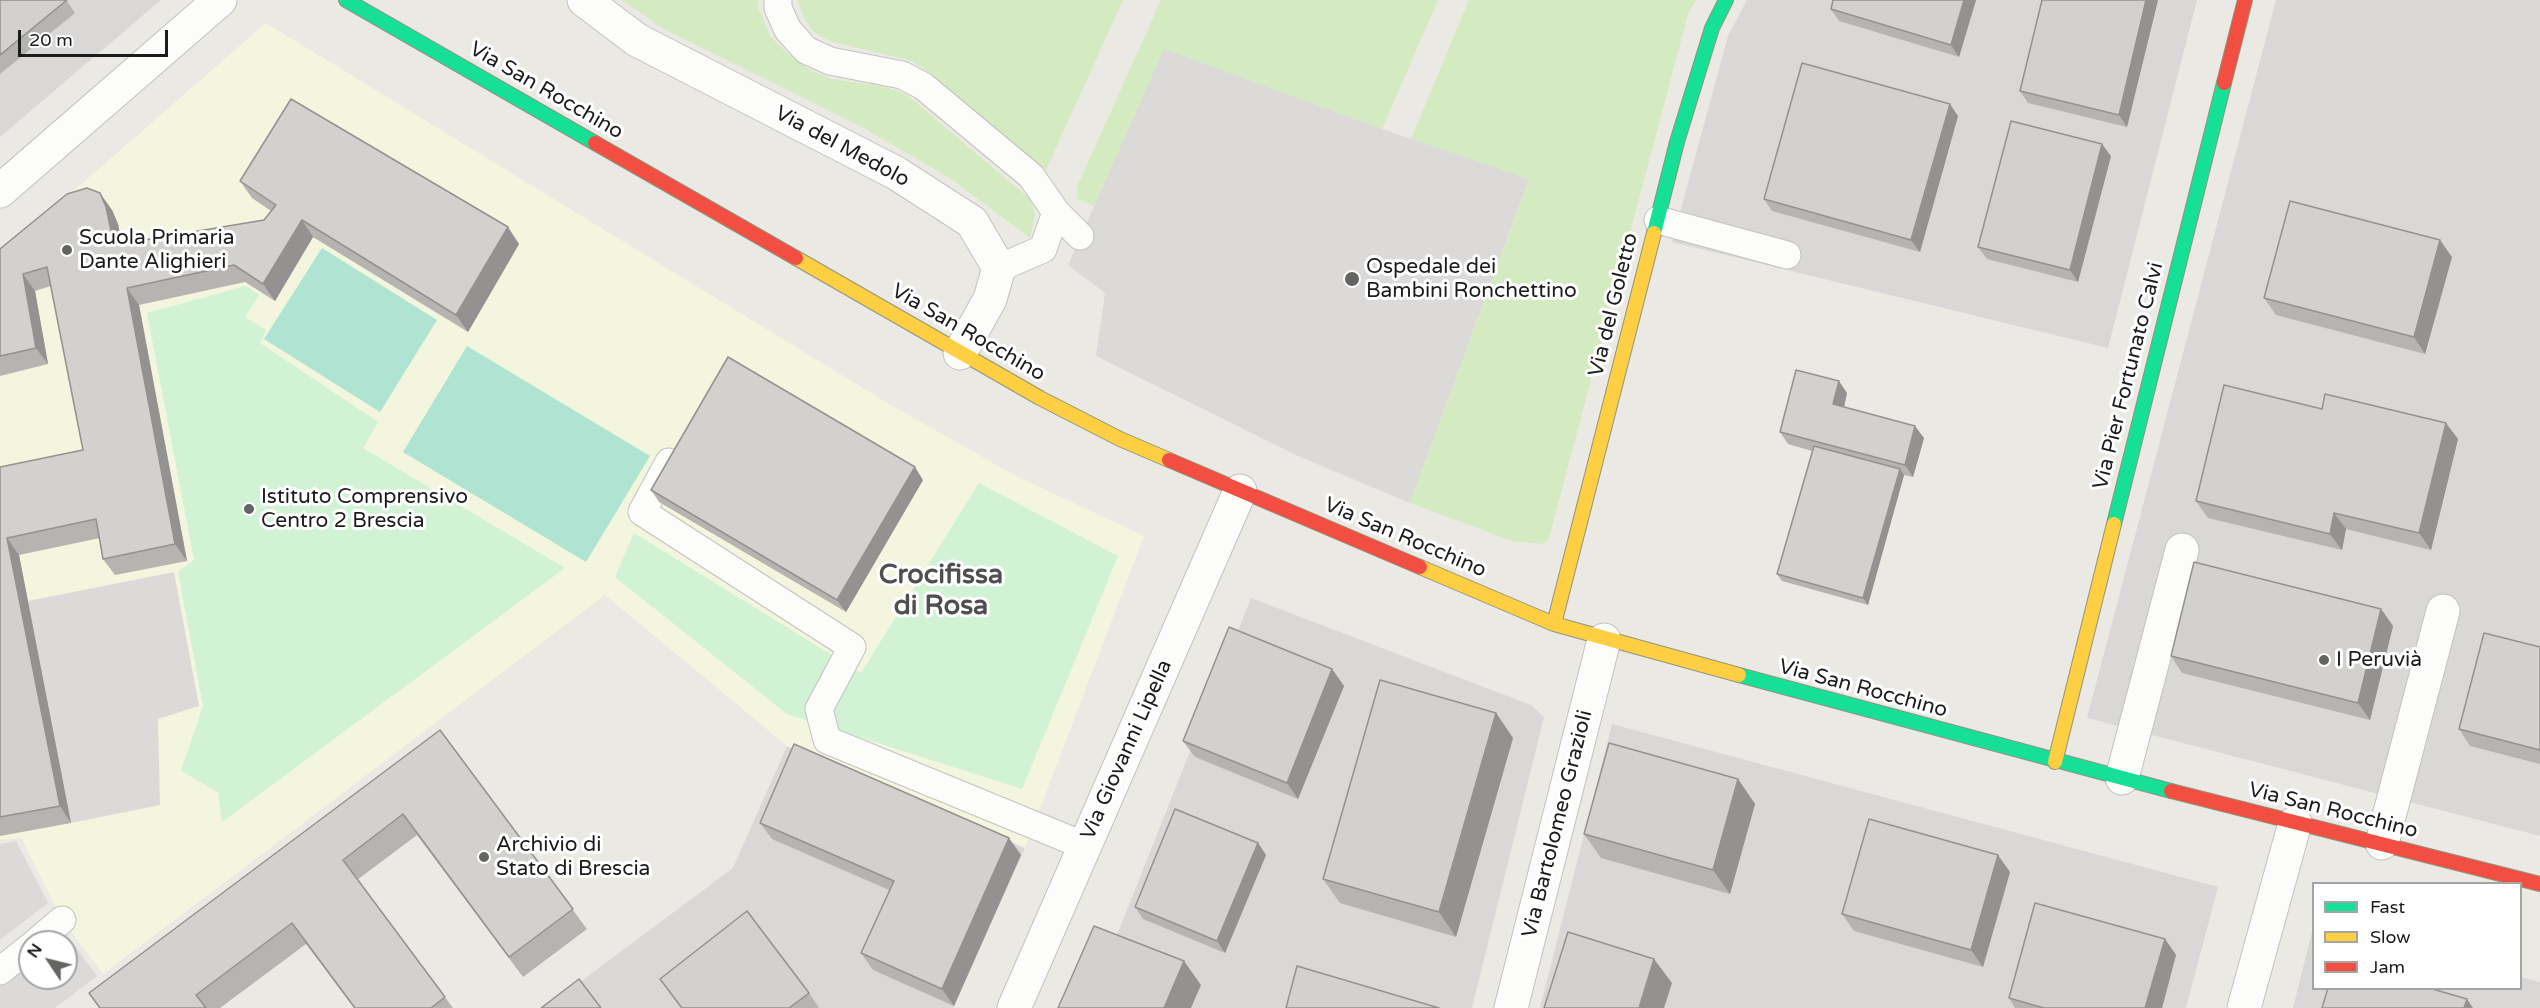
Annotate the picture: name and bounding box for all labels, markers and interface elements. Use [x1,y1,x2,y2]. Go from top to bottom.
scale bar [21,18,171,56]
text: 20 m [29,29,73,51]
street label: Via San Rocchino [465,37,627,145]
street label: Via del Medolo [770,101,914,193]
place label: Scuola Primaria Dante Alighieri [79,225,235,275]
street label: Via del Goletto [1584,231,1644,379]
marker: Scuola Primaria Dante Alighieri [60,243,74,257]
place label: Ospedale dei Bambini Ronchettino [1366,254,1577,304]
street label: Via Pier Fortunato Calvi [2089,260,2169,492]
marker: Ospedale dei Bambini Ronchettino [1343,270,1361,288]
street label: Via San Rocchino [887,279,1049,387]
place label: Istituto Comprensivo Centro 2 Brescia [261,484,468,534]
street label: Via San Rocchino [1320,493,1490,583]
marker: Istituto Comprensivo Centro 2 Brescia [242,502,256,516]
district label: Crocifissa di Rosa [879,560,1003,623]
place label: I Peruvià [2336,647,2422,673]
marker: I Peruvià [2317,653,2331,667]
street label: Via San Rocchino [1776,654,1950,724]
street label: Via Giovanni Lipella [1076,656,1178,844]
street label: Via Bartolomeo Grazioli [1517,707,1599,941]
street label: Via San Rocchino [2246,778,2420,844]
place label: Archivio di Stato di Brescia [496,832,650,882]
marker: Archivio di Stato di Brescia [477,850,491,864]
legend [2312,882,2522,990]
text: Fast [2370,896,2405,918]
text: Slow [2370,926,2411,948]
north arrow [18,930,78,990]
text: N [23,940,47,962]
text: Jam [2370,956,2405,978]

